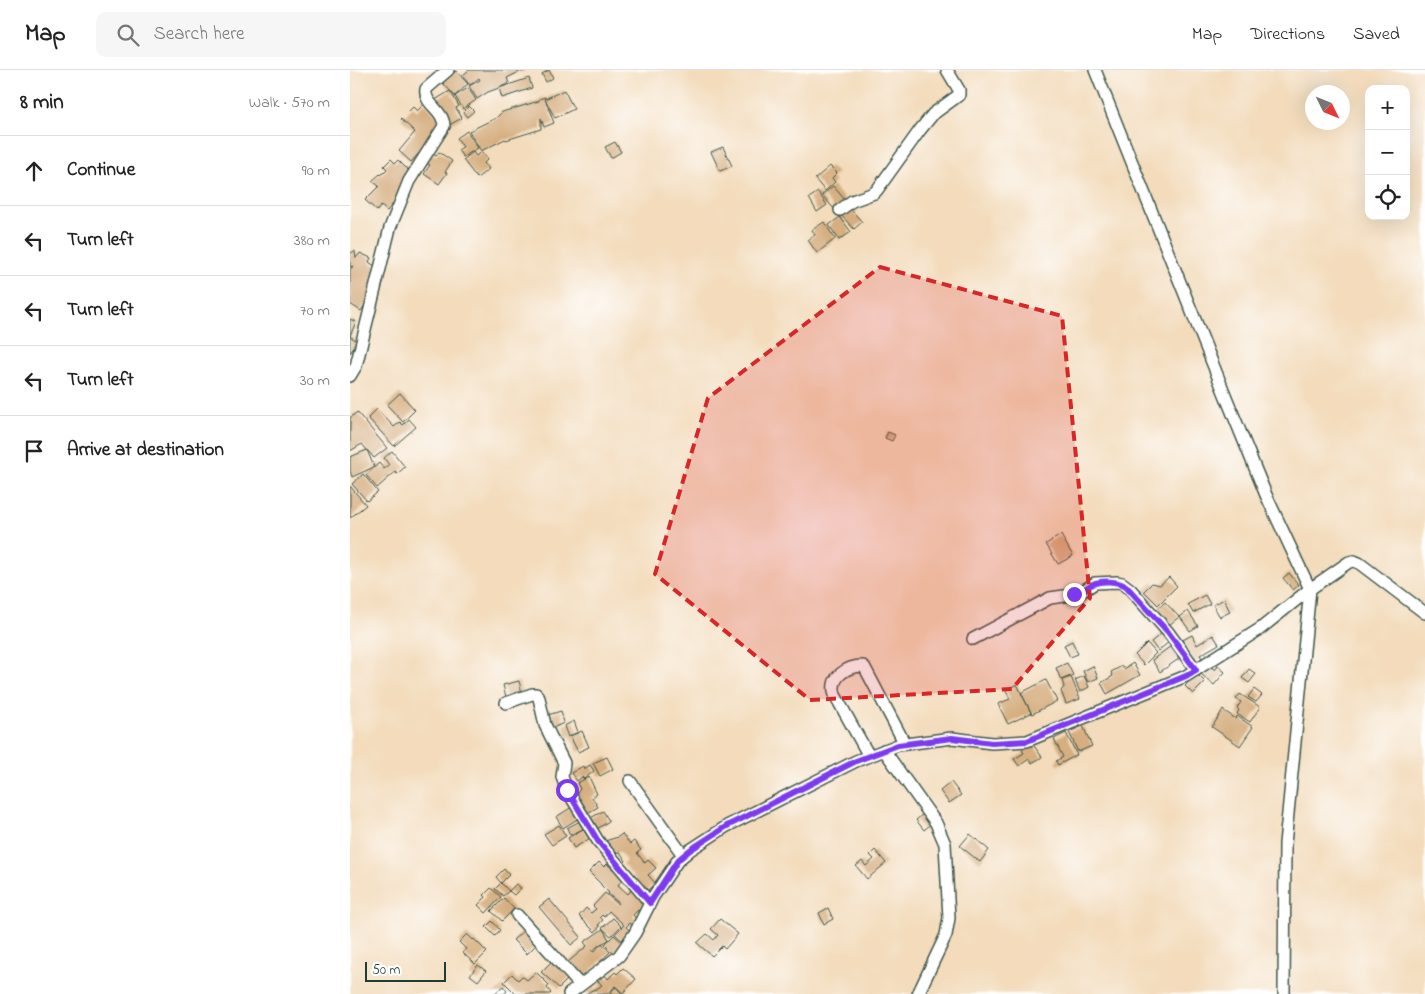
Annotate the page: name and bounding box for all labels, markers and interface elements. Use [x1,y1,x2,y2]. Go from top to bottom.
search box [96,12,446,57]
text: Map [25,17,66,52]
icon: search [114,21,142,49]
text: Search here [154,21,245,48]
text: Map [1192,22,1222,48]
text: Directions [1250,22,1325,48]
text: Saved [1353,22,1400,48]
north arrow [1305,85,1350,130]
map controls [1365,85,1410,220]
button: + [1365,85,1410,130]
text: 8 min [20,88,64,118]
text: Walk · 570 m [249,91,330,115]
button: − [1365,130,1410,175]
icon: ahead [20,157,48,185]
text: Continue [67,157,135,184]
text: 90 m [302,159,330,183]
button: locate [1365,175,1410,220]
icon: left [20,227,48,255]
text: Turn left [67,227,134,254]
text: 380 m [294,229,330,253]
icon: left [20,297,48,325]
text: Turn left [67,297,134,324]
text: 70 m [300,299,330,323]
icon: left [20,367,48,395]
text: Turn left [67,367,134,394]
text: 30 m [300,369,330,393]
icon: arrive [20,437,48,465]
text: Arrive at destination [67,437,224,464]
route end [1063,583,1086,606]
route start [556,779,579,802]
scale bar [365,959,446,982]
text: 50 m [372,960,400,981]

